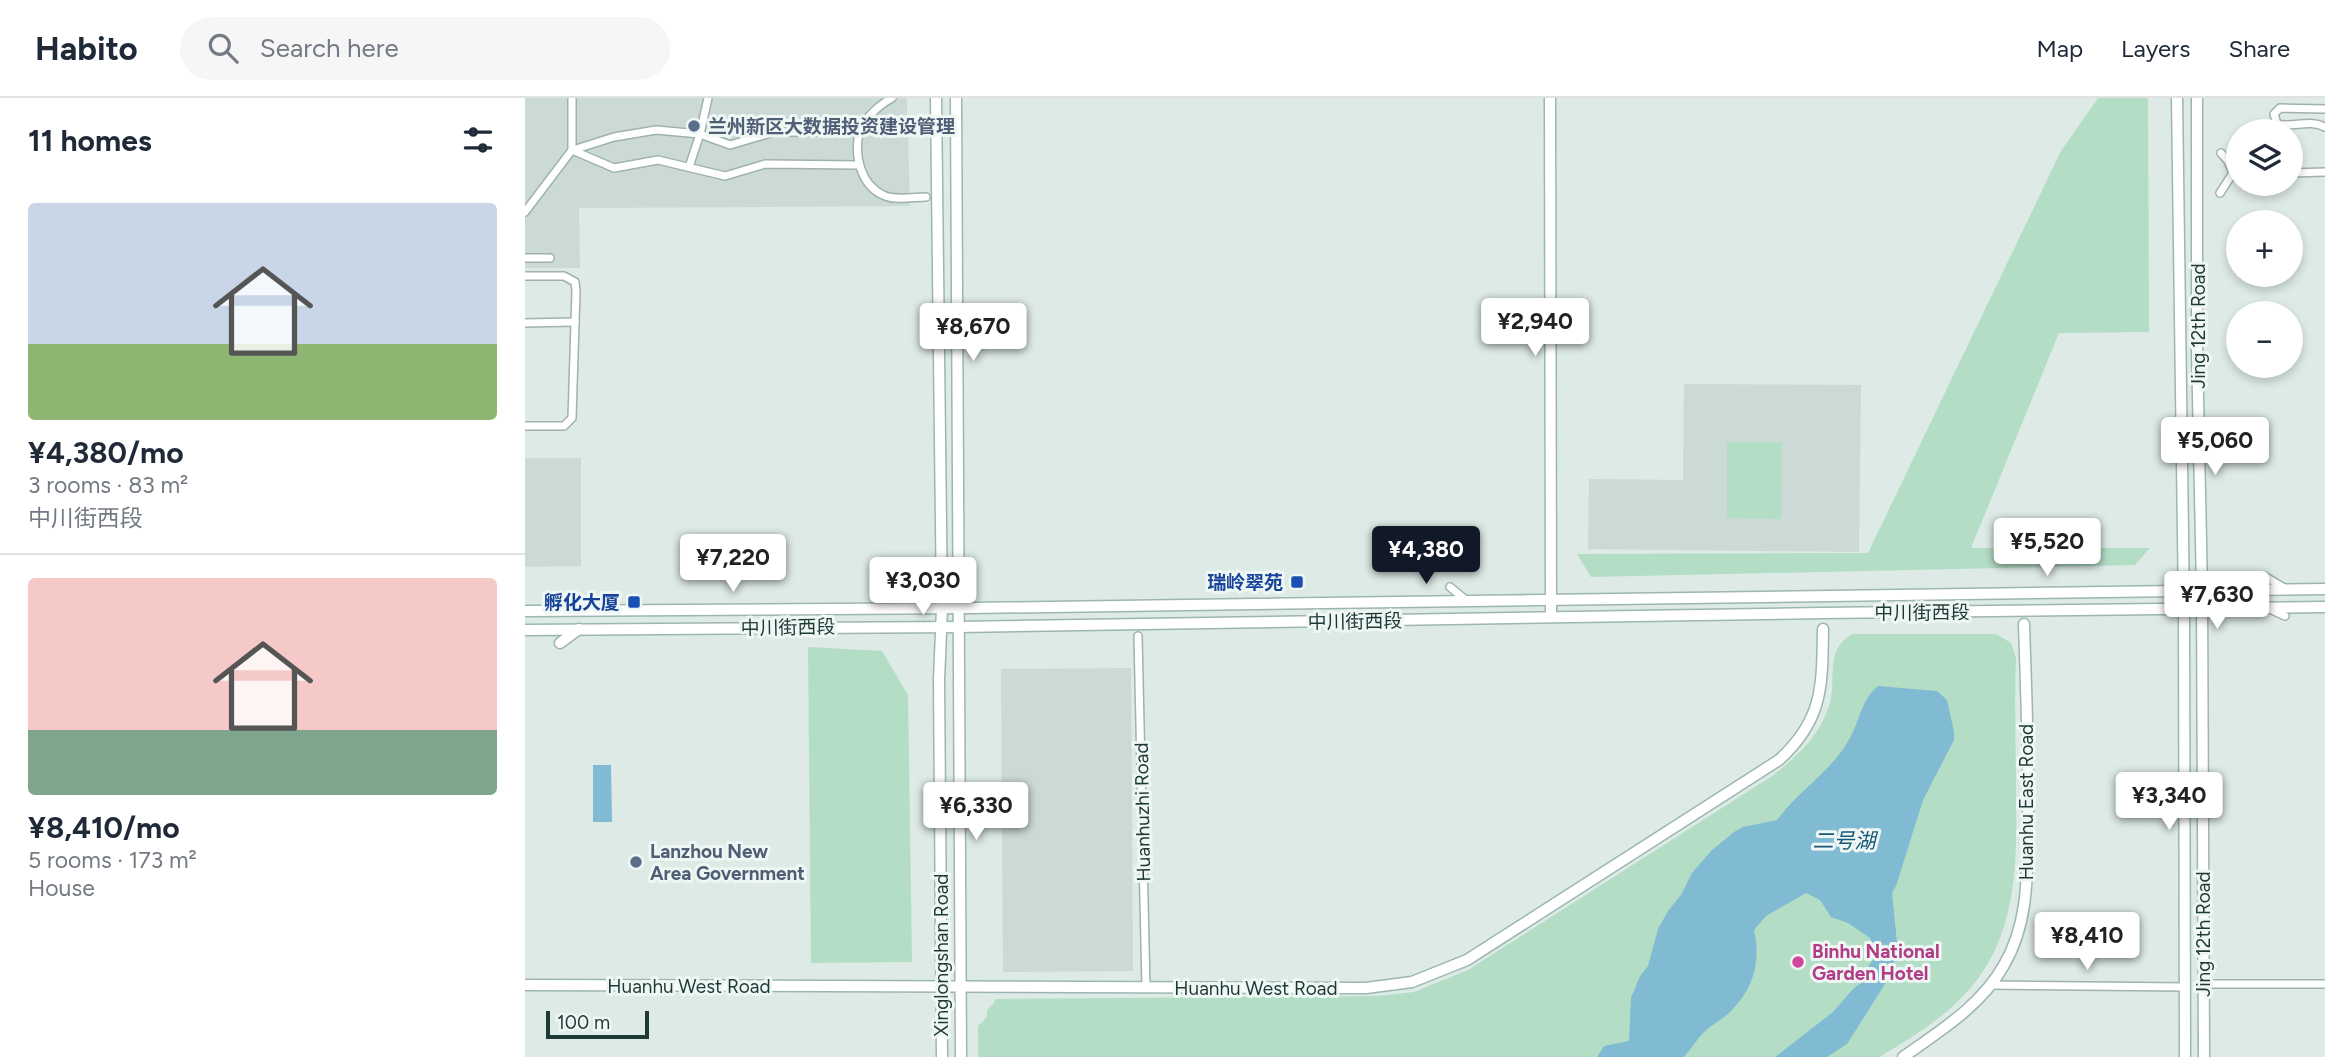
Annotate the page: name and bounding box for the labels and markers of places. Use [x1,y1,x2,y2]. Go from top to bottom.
place label: 兰州新区大数据投资建设管理 [708,115,955,138]
marker: 兰州新区大数据投资建设管理 [686,118,702,134]
pin: ¥2,940 [1478,299,1592,358]
pin: ¥8,670 [916,303,1030,363]
pin: ¥5,060 [2158,418,2272,477]
pin: ¥5,520 [1990,518,2104,578]
pin: ¥4,380 [1369,526,1483,586]
pin: ¥7,220 [676,534,790,594]
pin: ¥3,030 [866,558,980,617]
place label: 瑞岭翠苑 [1207,571,1283,594]
pin: ¥7,630 [2160,572,2274,631]
marker: 瑞岭翠苑 [1289,574,1305,590]
place label: 孵化大厦 [544,591,620,614]
marker: 孵化大厦 [626,594,642,610]
pin: ¥3,340 [2112,772,2226,832]
pin: ¥6,330 [919,782,1033,842]
place label: Lanzhou New Area Government [650,840,805,885]
marker: Lanzhou New Area Government [628,854,644,870]
pin: ¥8,410 [2030,912,2144,972]
place label: Binhu National Garden Hotel [1812,940,1940,985]
marker: Binhu National Garden Hotel [1790,954,1806,970]

